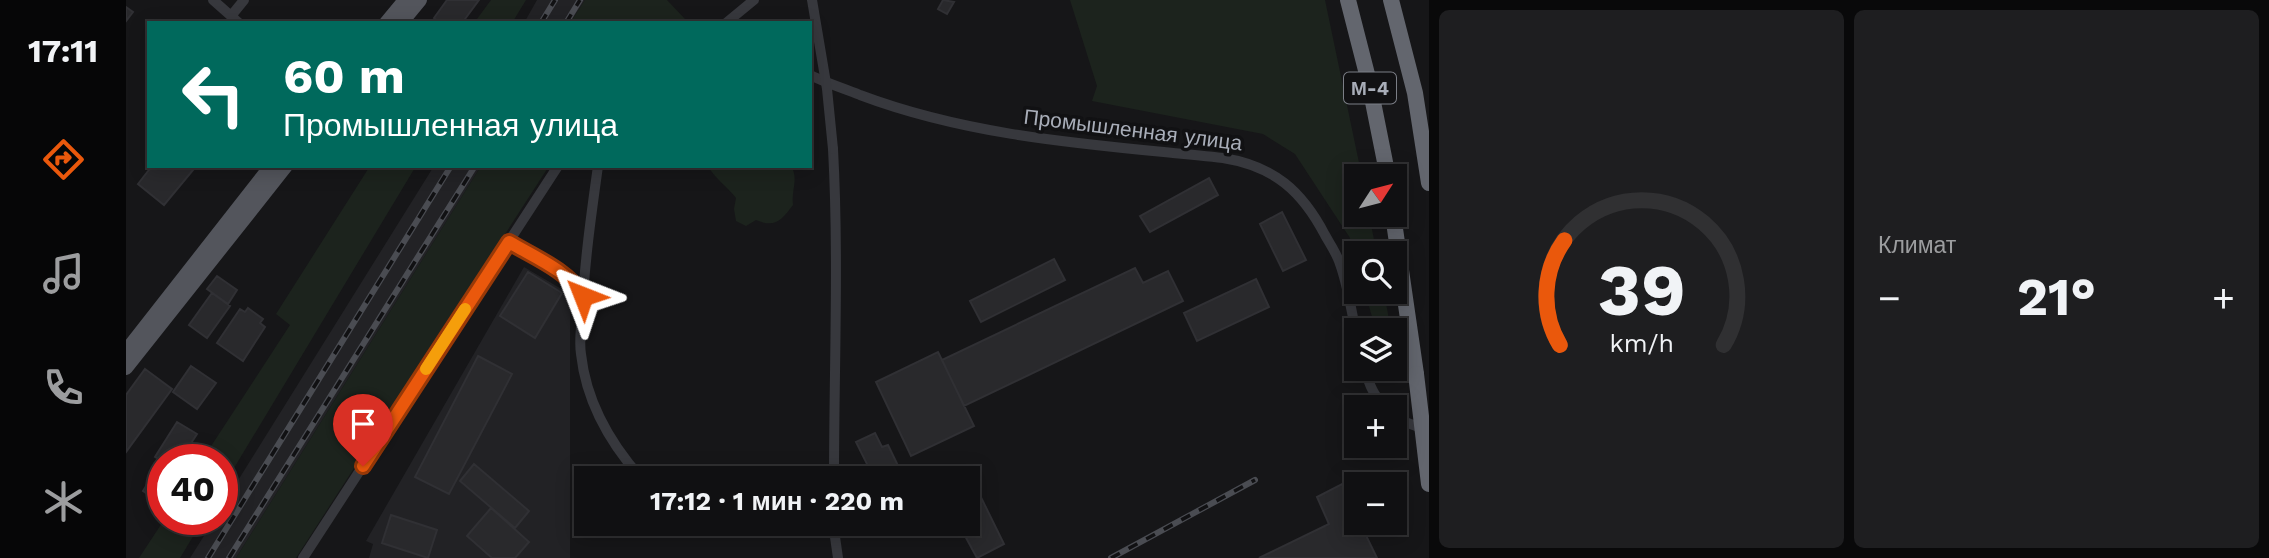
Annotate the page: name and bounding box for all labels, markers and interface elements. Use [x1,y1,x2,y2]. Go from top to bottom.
text: 17:11 [28,32,98,70]
text: 60 m [283,47,405,105]
icon: left [168,49,259,140]
road number: М-4 [1344,72,1396,104]
street label: Промышленная улица [1022,104,1244,155]
text: Промышленная улица [283,106,618,144]
icon: directions [39,135,88,184]
north arrow [1344,164,1407,228]
map controls [1344,164,1407,535]
text: Климат [1878,232,1956,259]
button: search [1344,241,1407,304]
text: 39 [1597,247,1686,333]
icon: music [39,249,88,298]
position arrow [546,259,620,333]
text: 21° [2017,267,2096,328]
text: − [1878,276,1901,320]
text: + [2212,276,2235,320]
button: layers [1344,318,1407,381]
text: km/h [1609,329,1674,358]
icon: phone [39,363,88,412]
pin [333,394,393,466]
button: + [1344,395,1407,458]
icon: arrive [344,405,382,443]
speed limit sign: 40 [147,444,238,535]
button: − [1344,472,1407,535]
icon: climate [39,477,88,526]
text: 17:12 · 1 мин · 220 m [650,486,904,516]

